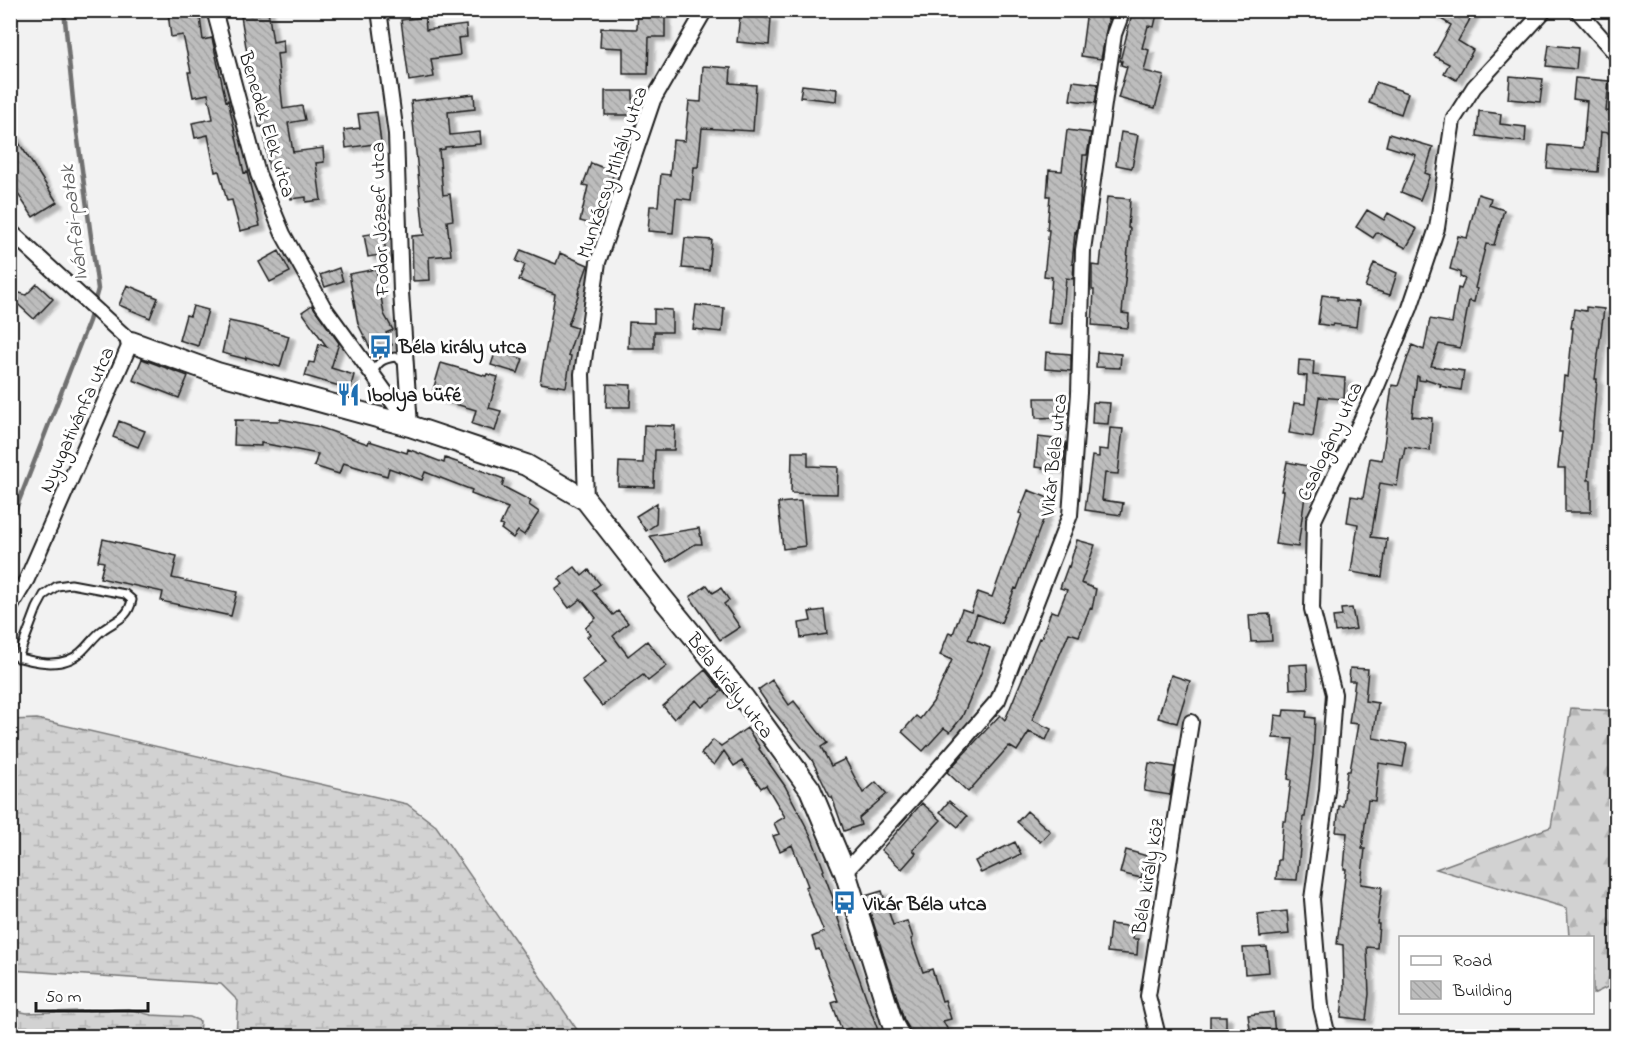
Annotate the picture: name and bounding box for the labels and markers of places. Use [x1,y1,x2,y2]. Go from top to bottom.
bus stop icon: Béla király utca [368,333,394,359]
place label: Béla király utca [398,334,527,364]
restaurant icon: Ibolya büfé [336,381,362,407]
place label: Ibolya büfé [367,382,462,412]
bus stop icon: Vikár Béla utca [832,890,858,916]
place label: Vikár Béla utca [862,891,987,920]

